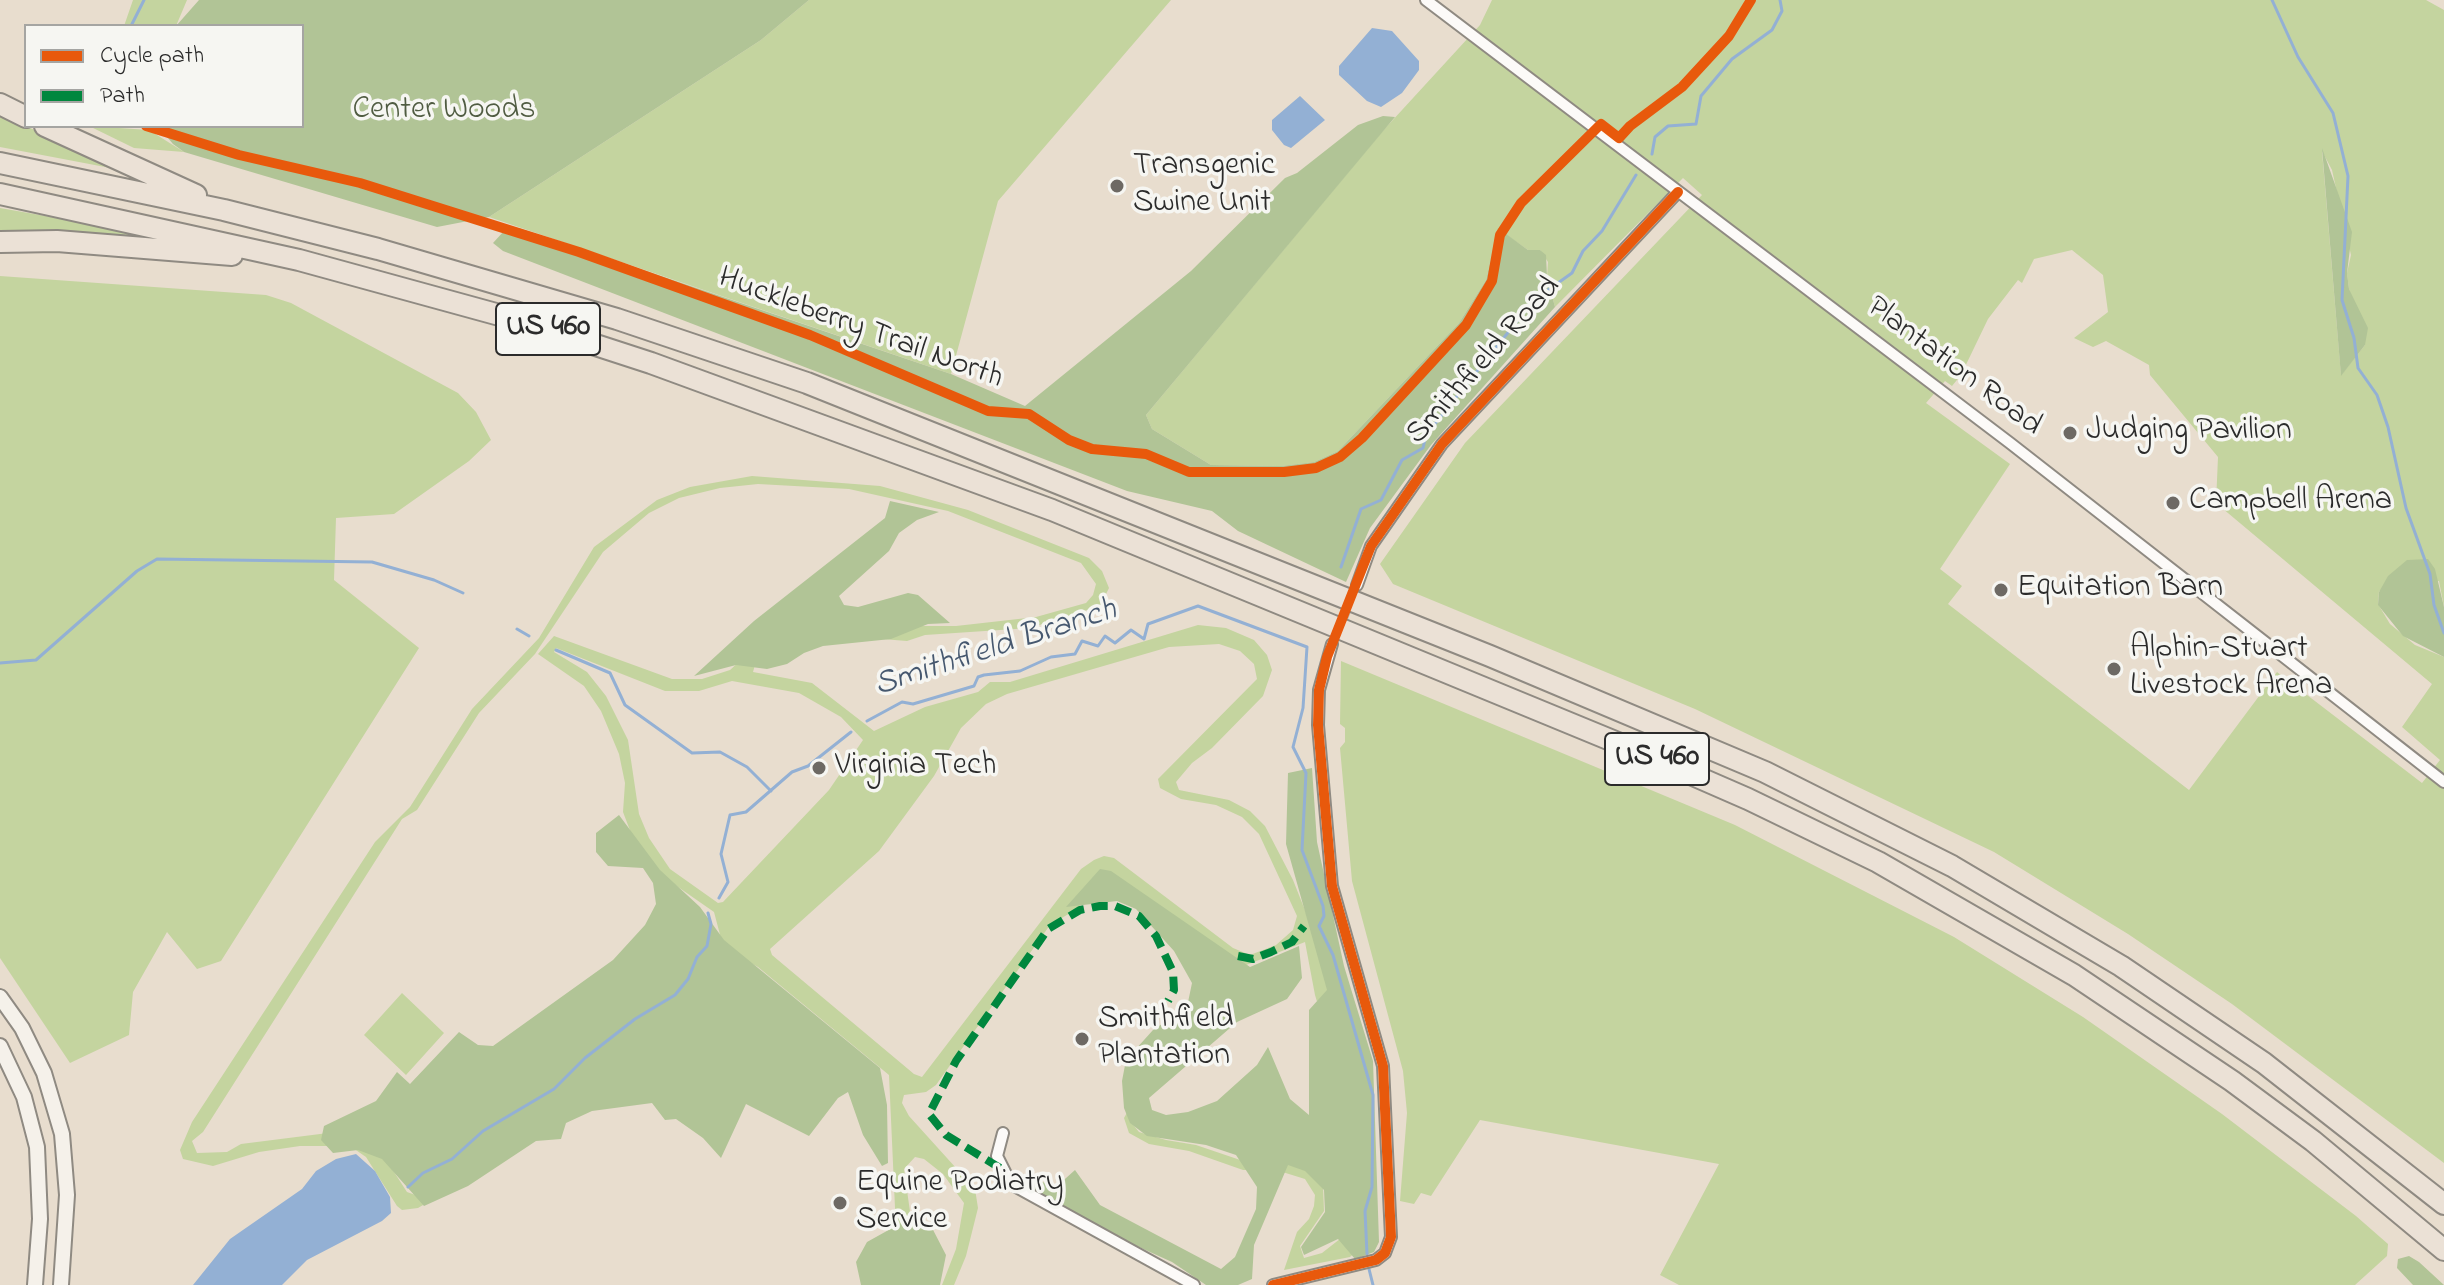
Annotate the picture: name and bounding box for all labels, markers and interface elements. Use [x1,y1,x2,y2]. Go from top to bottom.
legend [24,24,304,128]
text: Cycle path [100,39,204,74]
text: Path [100,79,145,114]
park label: Center Woods [352,93,536,131]
place label: Transgenic Swine Unit [1133,149,1275,224]
marker: Transgenic Swine Unit [1108,177,1126,195]
street label: Huckleberry Trail North [712,261,1008,399]
street label: Smithfield Road [1399,270,1571,454]
street label: Plantation Road [1858,290,2048,446]
road number: US 460 [496,303,600,355]
place label: Judging Pavilion [2086,414,2292,452]
marker: Judging Pavilion [2061,424,2079,442]
place label: Campbell Arena [2189,484,2392,522]
marker: Campbell Arena [2164,494,2182,512]
place label: Equitation Barn [2017,571,2223,609]
marker: Equitation Barn [1992,581,2010,599]
water label: Smithfield Branch [870,592,1122,708]
place label: Alphin-Stuart Livestock Arena [2130,632,2332,707]
marker: Alphin-Stuart Livestock Arena [2105,660,2123,678]
road number: US 460 [1605,733,1709,785]
place label: Virginia Tech [835,749,996,787]
marker: Virginia Tech [810,759,828,777]
place label: Smithfield Plantation [1098,1002,1233,1077]
marker: Smithfield Plantation [1073,1030,1091,1048]
place label: Equine Podiatry Service [856,1166,1064,1241]
marker: Equine Podiatry Service [831,1194,849,1212]

